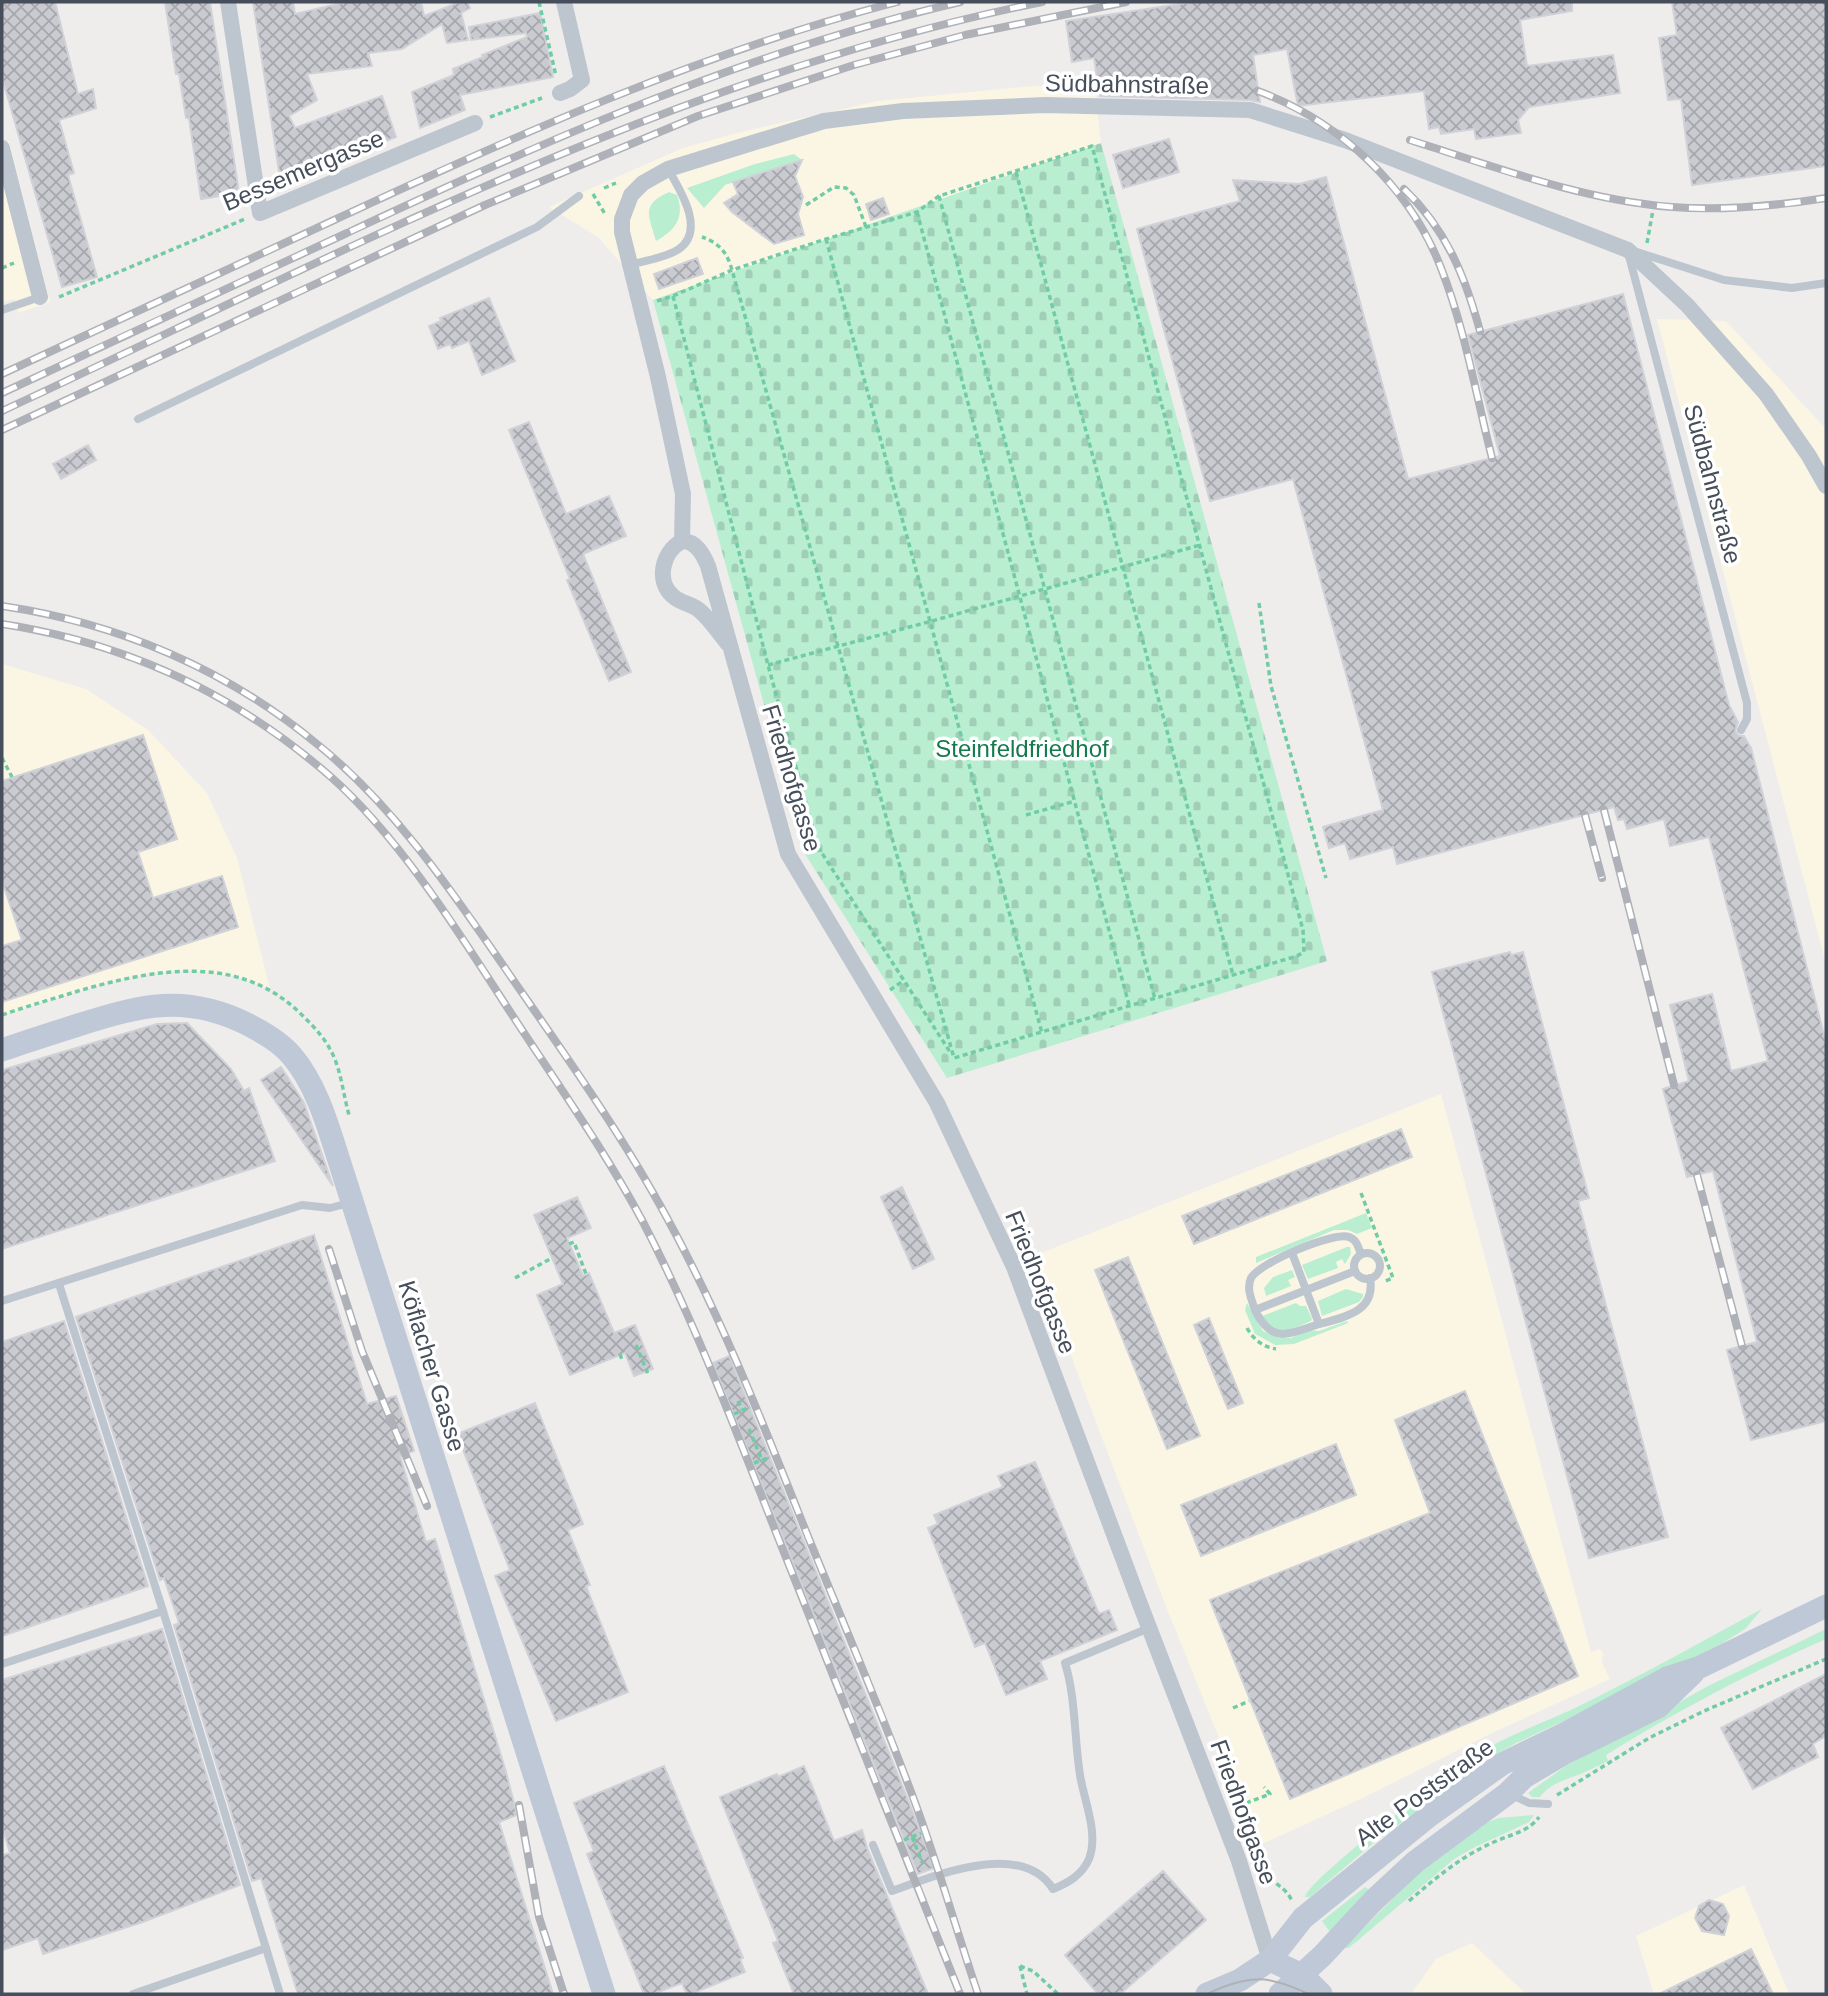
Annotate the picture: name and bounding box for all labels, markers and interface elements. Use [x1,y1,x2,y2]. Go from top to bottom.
street label: Südbahnstraße [1045,69,1209,99]
street label: Bessemergasse [219,124,387,216]
street label: Südbahnstraße [1679,401,1747,567]
street label: Friedhofgasse [757,701,827,855]
park label: Steinfeldfriedhof [935,735,1109,762]
street label: Friedhofgasse [1000,1206,1082,1358]
street label: Köflacher Gasse [393,1277,471,1455]
street label: Alte Poststraße [1350,1733,1498,1851]
street label: Friedhofgasse [1205,1736,1283,1888]

